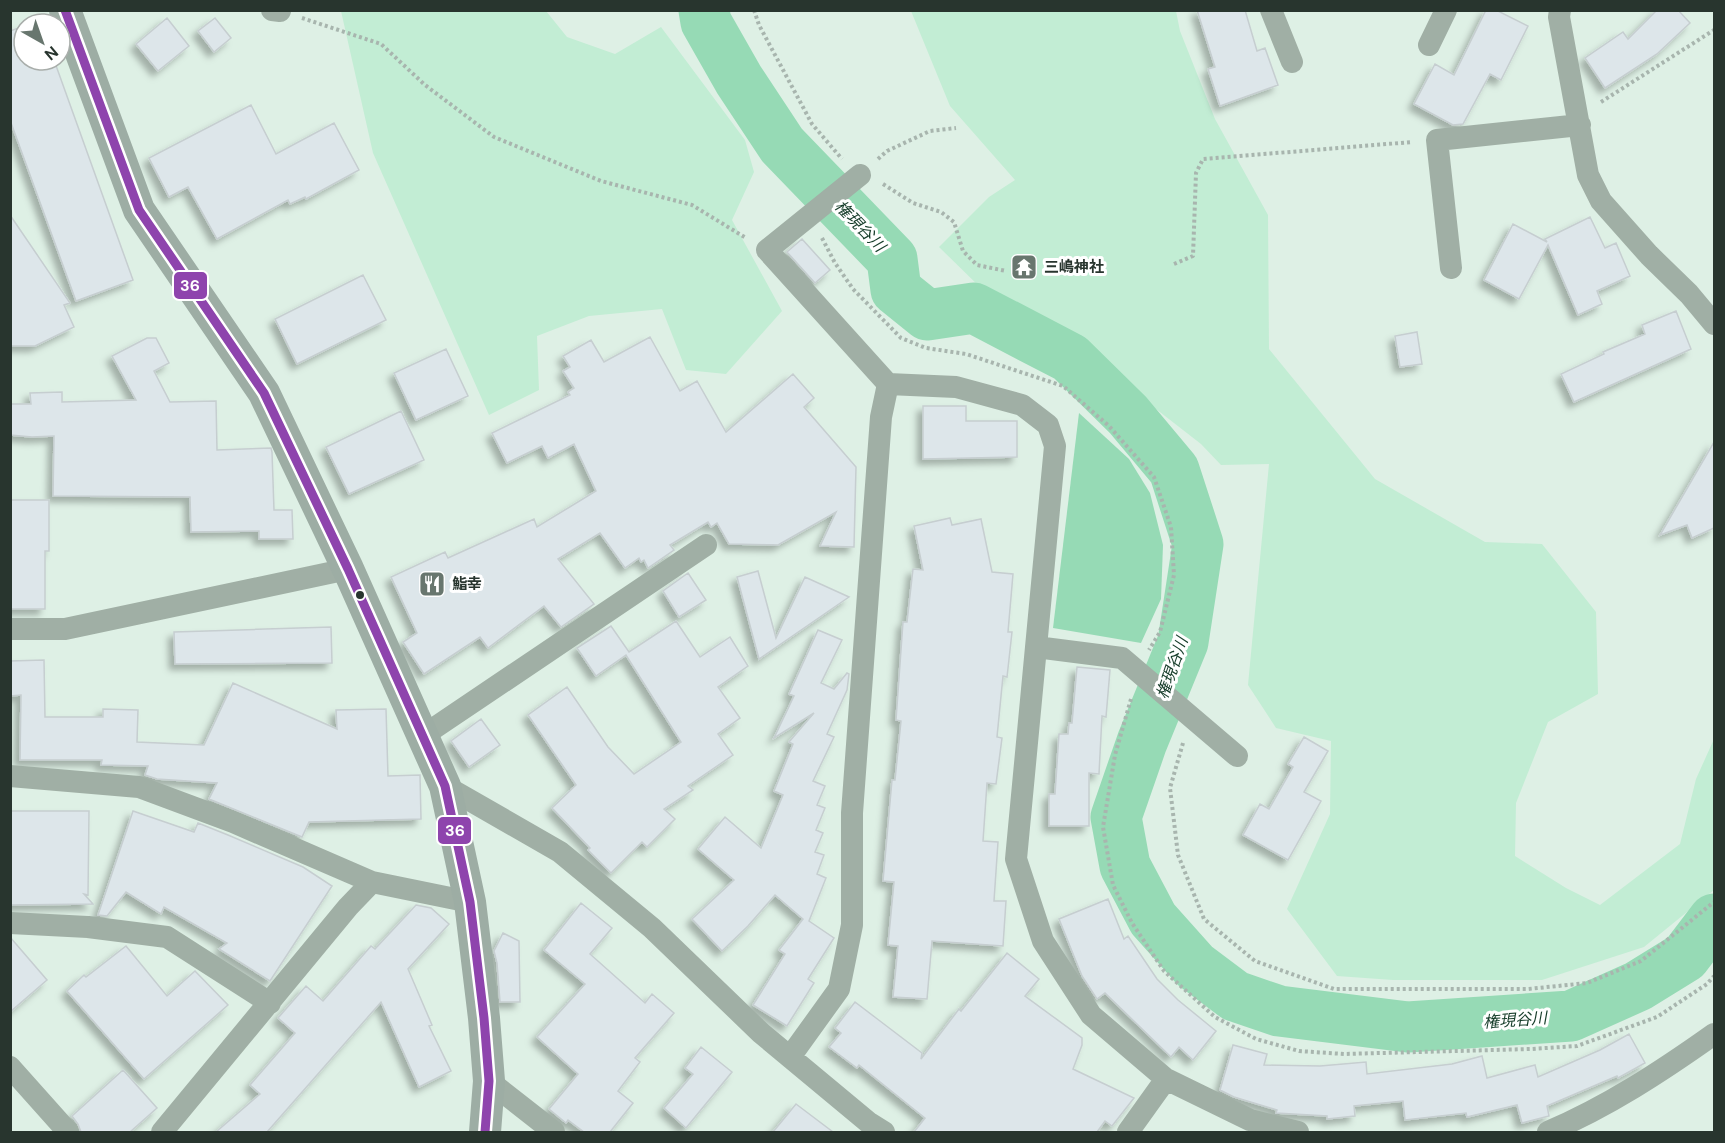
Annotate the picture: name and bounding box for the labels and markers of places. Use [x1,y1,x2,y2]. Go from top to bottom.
temple icon: 三嶋神社 [1009,252,1039,282]
place label: 三嶋神社 [1044,257,1104,277]
restaurant icon: 鮨幸 [417,569,447,599]
place label: 鮨幸 [452,574,482,594]
unlabelled marker [354,589,366,601]

